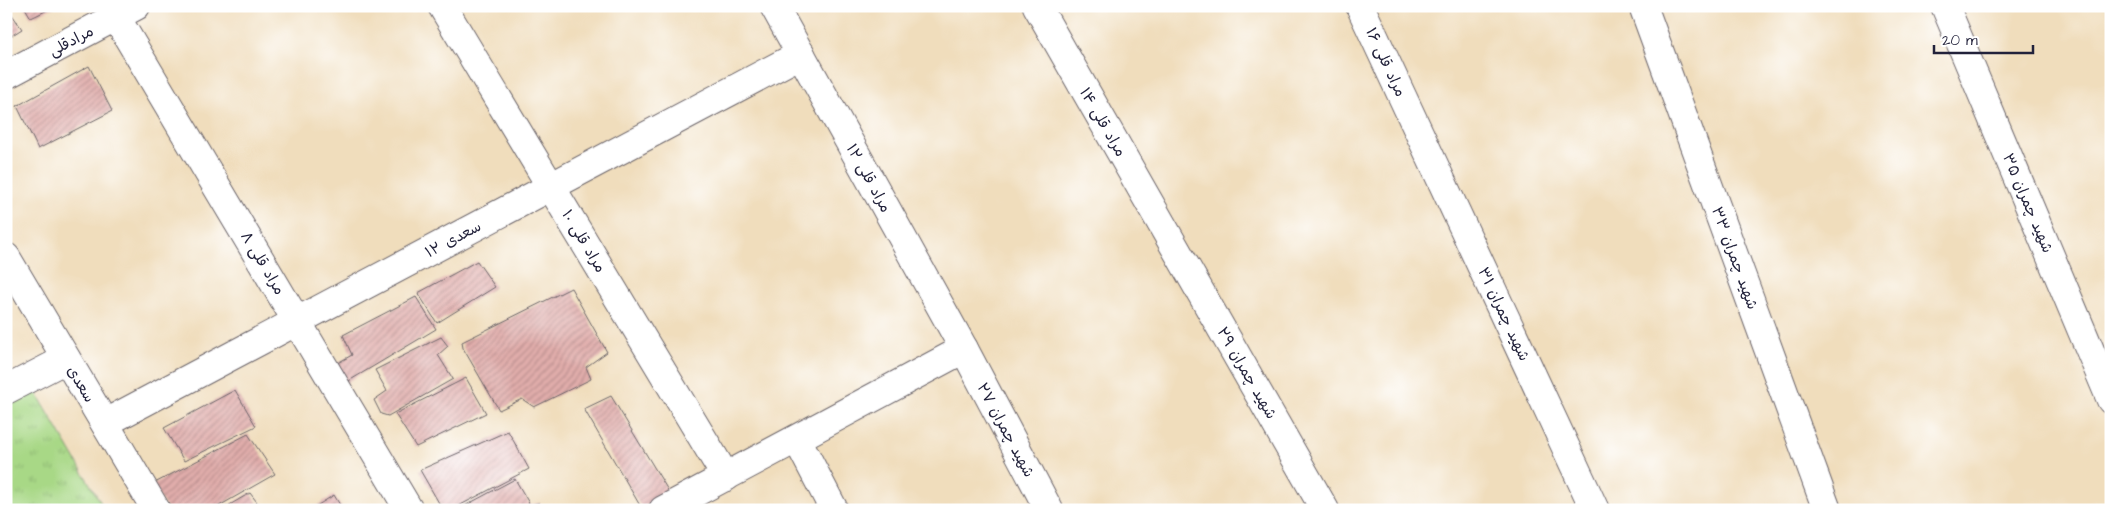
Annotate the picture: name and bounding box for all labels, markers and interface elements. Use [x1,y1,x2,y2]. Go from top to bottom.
street label: مرادقلی [45,21,97,62]
scale bar [1934,22,2033,54]
street label: مراد قلی ۱۶ [1360,24,1411,100]
text: 20 m [1942,30,1978,51]
street label: مراد قلی ۱۴ [1074,84,1131,161]
street label: مراد قلی ۱۲ [841,140,896,216]
street label: شهید چمران ۳۵ [1997,150,2058,256]
street label: شهید چمران ۳۳ [1706,204,1763,313]
street label: مراد قلی ۱۰ [556,206,611,277]
street label: سعدی ۱۲ [422,216,485,263]
street label: مراد قلی ۸ [235,228,290,299]
street label: شهید چمران ۳۱ [1473,264,1534,365]
street label: شهید چمران ۲۹ [1212,323,1281,423]
street label: سعدی [62,362,100,406]
street label: شهید چمران ۲۷ [972,379,1039,481]

